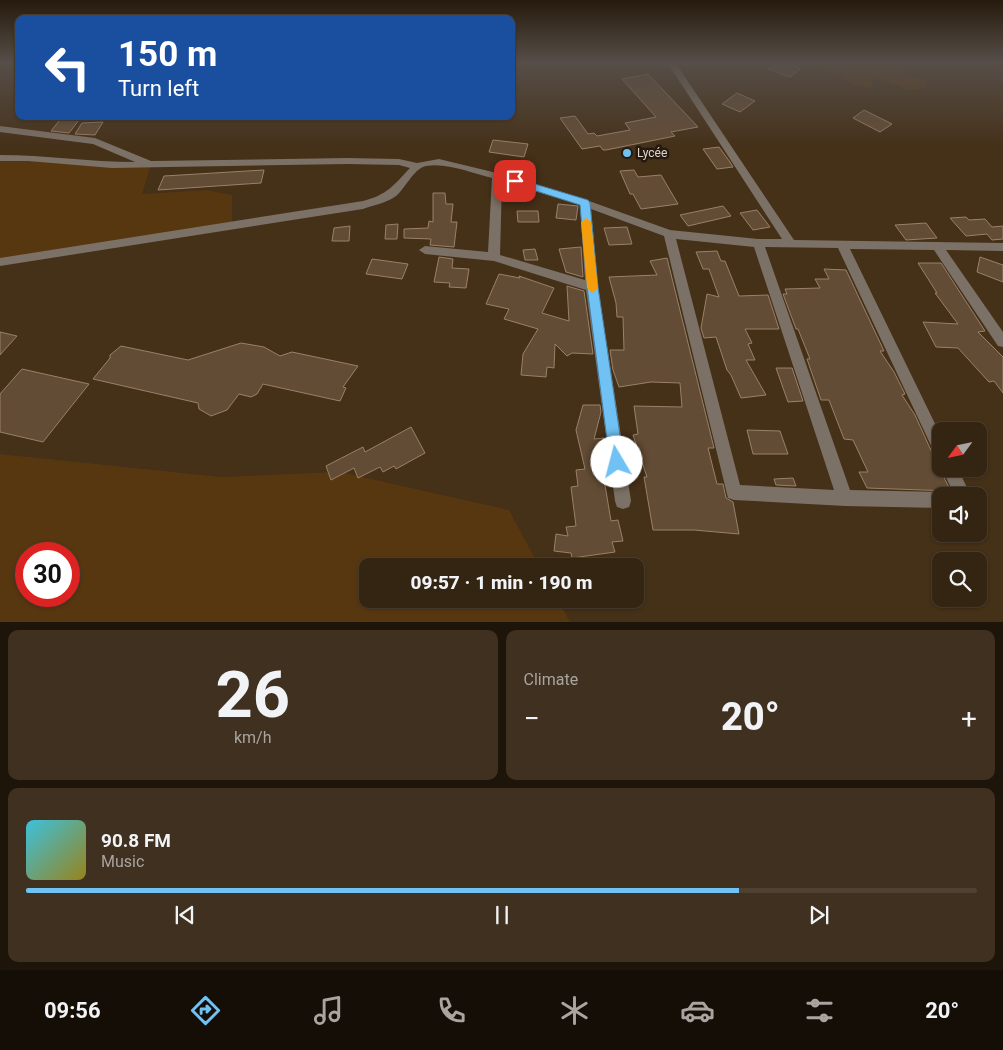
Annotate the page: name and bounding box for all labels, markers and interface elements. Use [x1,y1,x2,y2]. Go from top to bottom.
text: 150 m [118,34,217,75]
icon: left [35,35,100,100]
text: Turn left [118,76,199,101]
place label: Lycée [637,146,667,160]
marker: Lycée [621,147,633,159]
pin [494,160,536,202]
icon: arrive [501,167,529,195]
north arrow [932,422,988,478]
map controls [932,422,987,607]
position arrow [590,435,642,487]
button: sound [932,487,987,542]
speed limit sign: 30 [15,542,80,607]
button: search [932,552,987,607]
text: 09:57 · 1 min · 190 m [410,571,593,594]
text: 26 [215,657,290,733]
text: Climate [524,670,578,689]
text: 20° [721,695,780,739]
text: − [524,702,540,735]
text: + [961,702,977,735]
text: km/h [234,728,272,747]
text: 90.8 FM [101,829,171,852]
text: Music [101,852,144,871]
icon: previous [171,901,199,929]
icon: pause [488,901,516,929]
icon: next [805,901,833,929]
icon: directions [188,993,223,1028]
icon: music [311,993,346,1028]
icon: phone [434,993,469,1028]
icon: climate [557,993,592,1028]
icon: car [680,993,715,1028]
icon: filters [802,993,837,1028]
text: 09:56 [44,998,101,1023]
text: 20° [925,998,959,1023]

